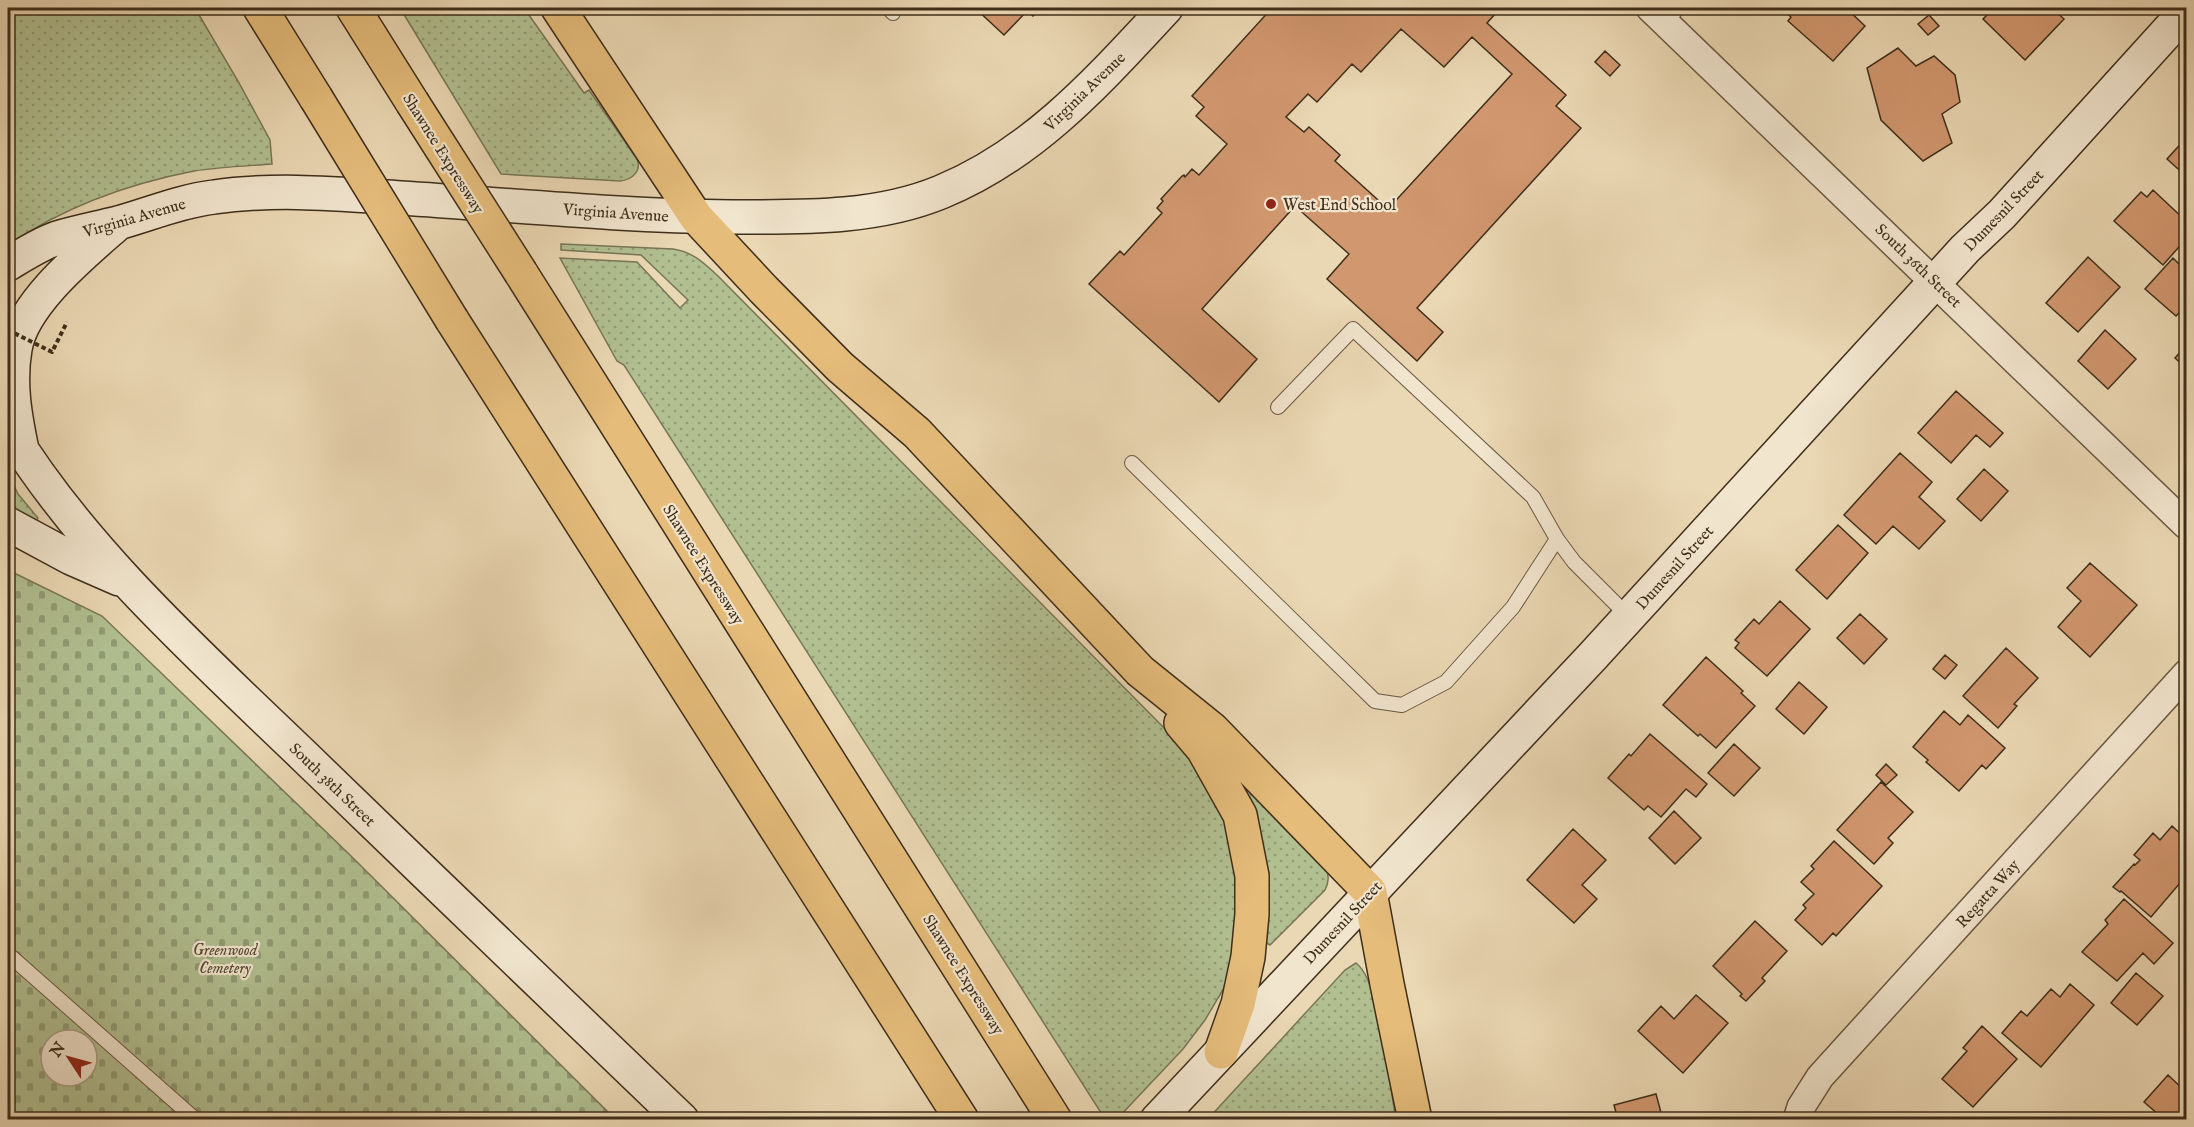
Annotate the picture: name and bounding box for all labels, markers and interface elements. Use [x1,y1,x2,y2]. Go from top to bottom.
street label: Virginia Avenue [1040,49,1130,137]
street label: Shawnee Expressway [397,90,487,218]
street label: Dumesnil Street [1960,166,2049,257]
street label: Virginia Avenue [80,195,188,243]
place label: West End School [1283,196,1397,216]
marker: West End School [1264,197,1278,211]
street label: Virginia Avenue [561,200,669,228]
street label: South 36th Street [1870,220,1965,313]
street label: Shawnee Expressway [657,501,747,629]
street label: Dumesnil Street [1632,522,1719,615]
street label: South 38th Street [284,739,379,832]
street label: Regatta Way [1953,856,2025,933]
street label: Dumesnil Street [1300,877,1388,969]
street label: Shawnee Expressway [917,911,1007,1039]
park label: Greenwood Cemetery [193,941,259,979]
north arrow [39,1028,99,1088]
text: N [46,1039,71,1063]

